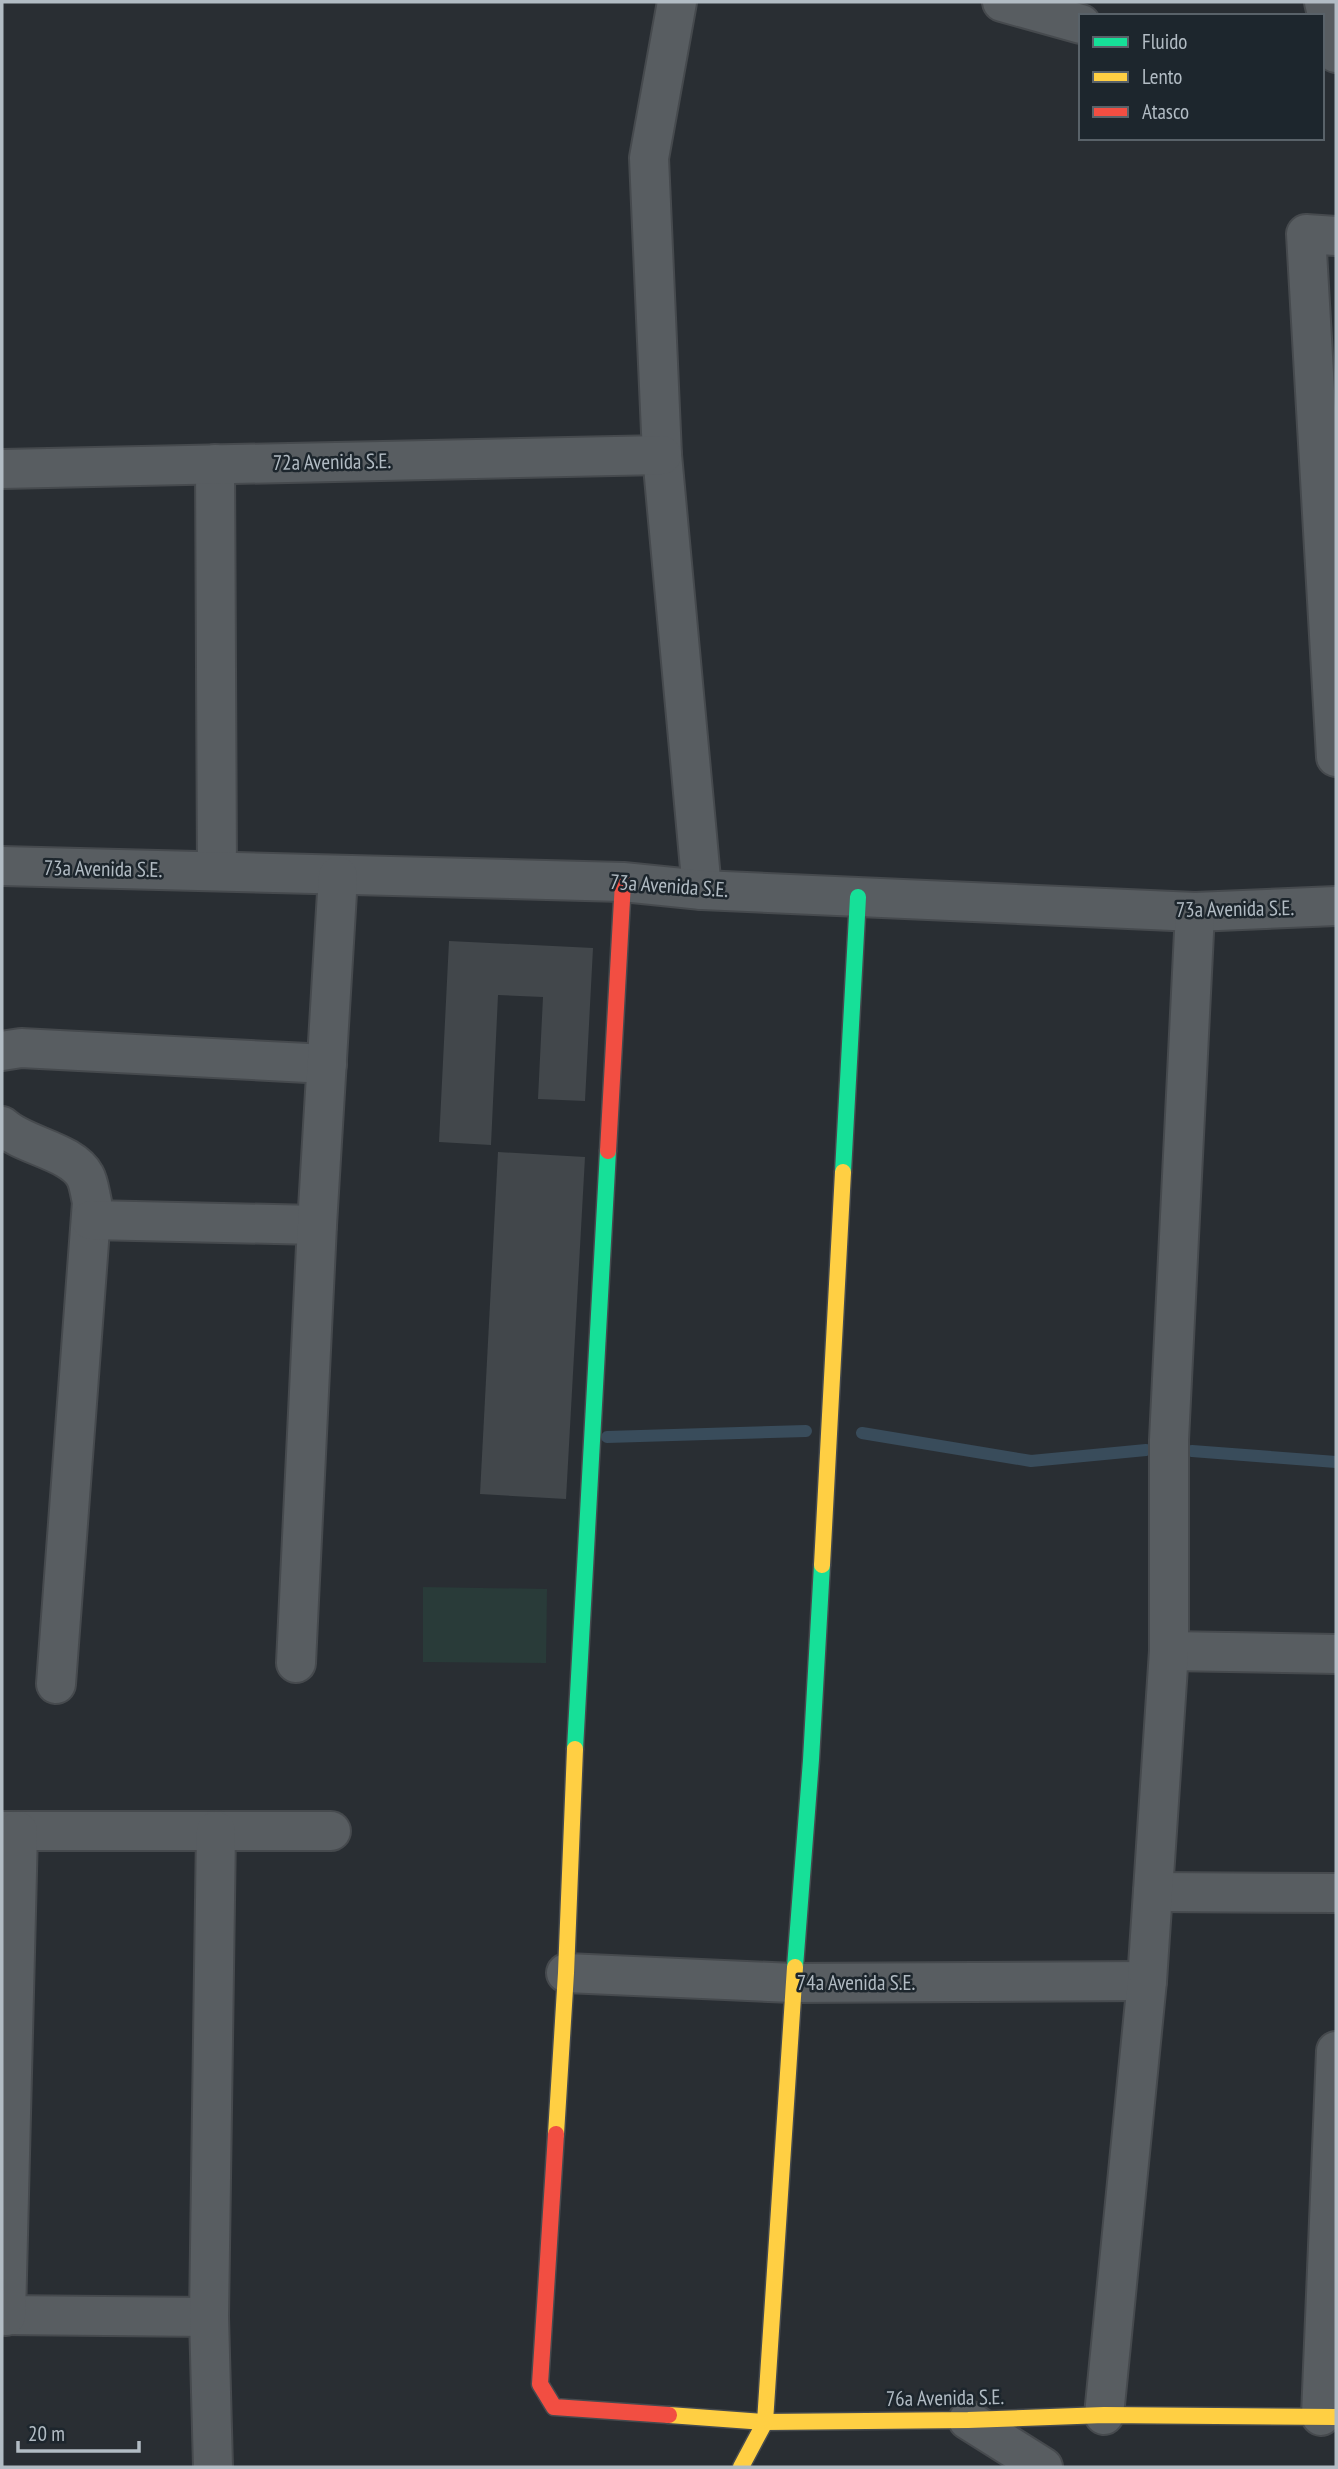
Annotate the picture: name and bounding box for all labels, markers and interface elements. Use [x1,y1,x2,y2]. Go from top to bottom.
legend [1079,14,1324,140]
text: Fluido [1142,28,1187,55]
text: Lento [1142,63,1182,90]
text: Atasco [1142,98,1189,125]
street label: 72a Avenida S.E. [273,447,391,476]
street label: 73a Avenida S.E. [44,854,162,883]
street label: 73a Avenida S.E. [609,868,729,903]
street label: 73a Avenida S.E. [1176,894,1294,923]
street label: 74a Avenida S.E. [797,1969,915,1996]
street label: 76a Avenida S.E. [886,2383,1004,2412]
scale bar [18,2410,138,2454]
text: 20 m [28,2420,65,2447]

